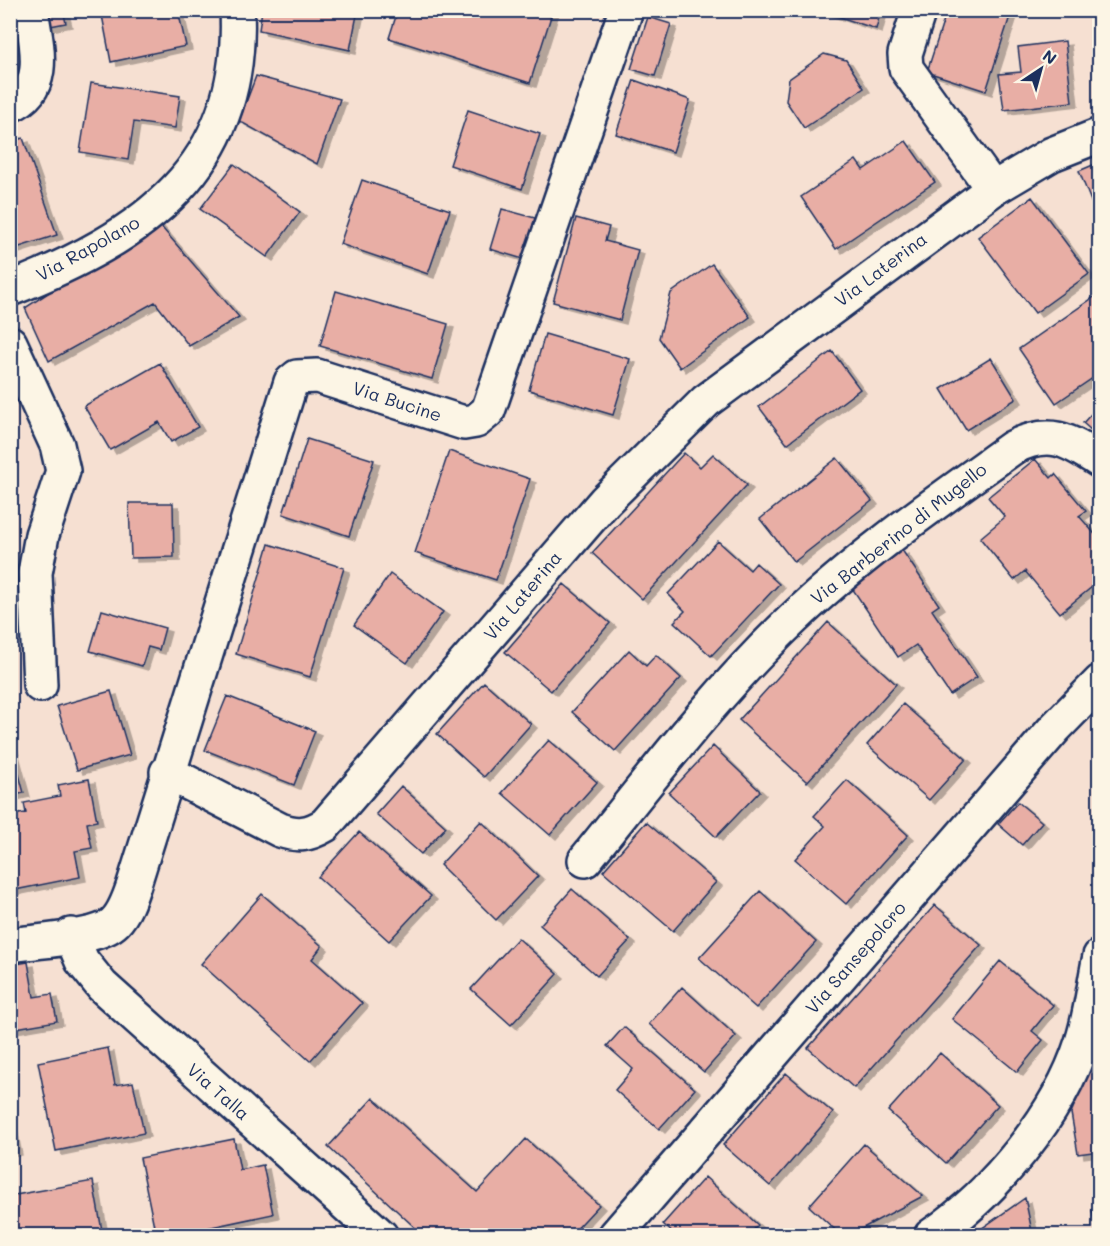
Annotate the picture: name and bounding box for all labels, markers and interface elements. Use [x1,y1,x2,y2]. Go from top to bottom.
north arrow [1011,39,1071,99]
text: N [1039,44,1061,69]
street label: Via Rapolano [31,210,144,286]
street label: Via Laterina [829,227,931,312]
street label: Via Bucine [350,375,445,427]
street label: Via Barberino di Mugello [805,457,992,610]
street label: Via Laterina [478,546,567,645]
street label: Via Sansepolcro [800,896,911,1019]
street label: Via Talla [182,1057,255,1125]

